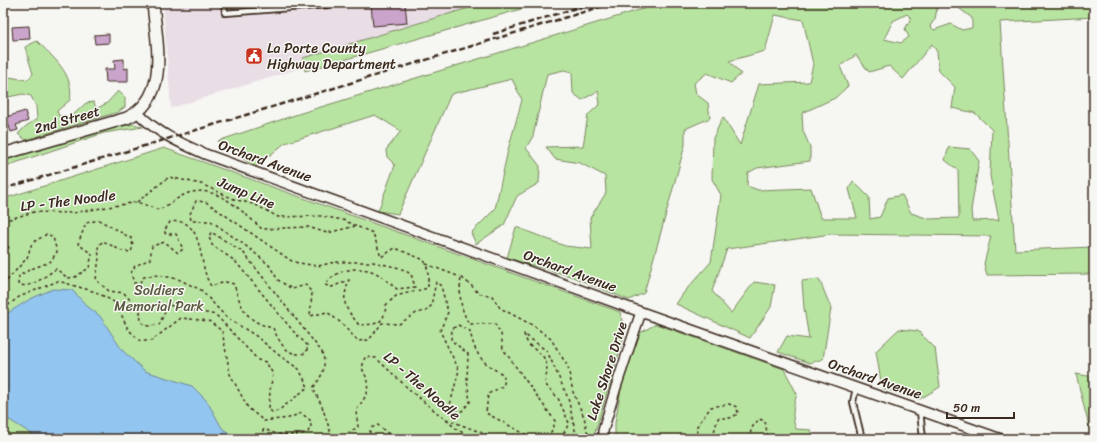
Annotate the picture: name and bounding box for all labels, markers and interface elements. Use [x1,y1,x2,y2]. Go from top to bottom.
place label: La Porte County Highway Department [267,36,396,77]
public building icon: La Porte County Highway Department [244,46,264,66]
street label: 2nd Street [31,99,103,141]
street label: Orchard Avenue [215,132,315,190]
street label: Jump Line [212,169,279,216]
street label: LP - The Noodle [19,183,117,219]
street label: Orchard Avenue [520,242,620,300]
park label: Soldiers Memorial Park [114,278,204,319]
street label: Lake Shore Drive [579,318,635,424]
street label: LP - The Noodle [378,345,466,427]
street label: Orchard Avenue [825,351,925,407]
scale bar [947,394,1014,420]
text: 50 m [953,397,980,419]

